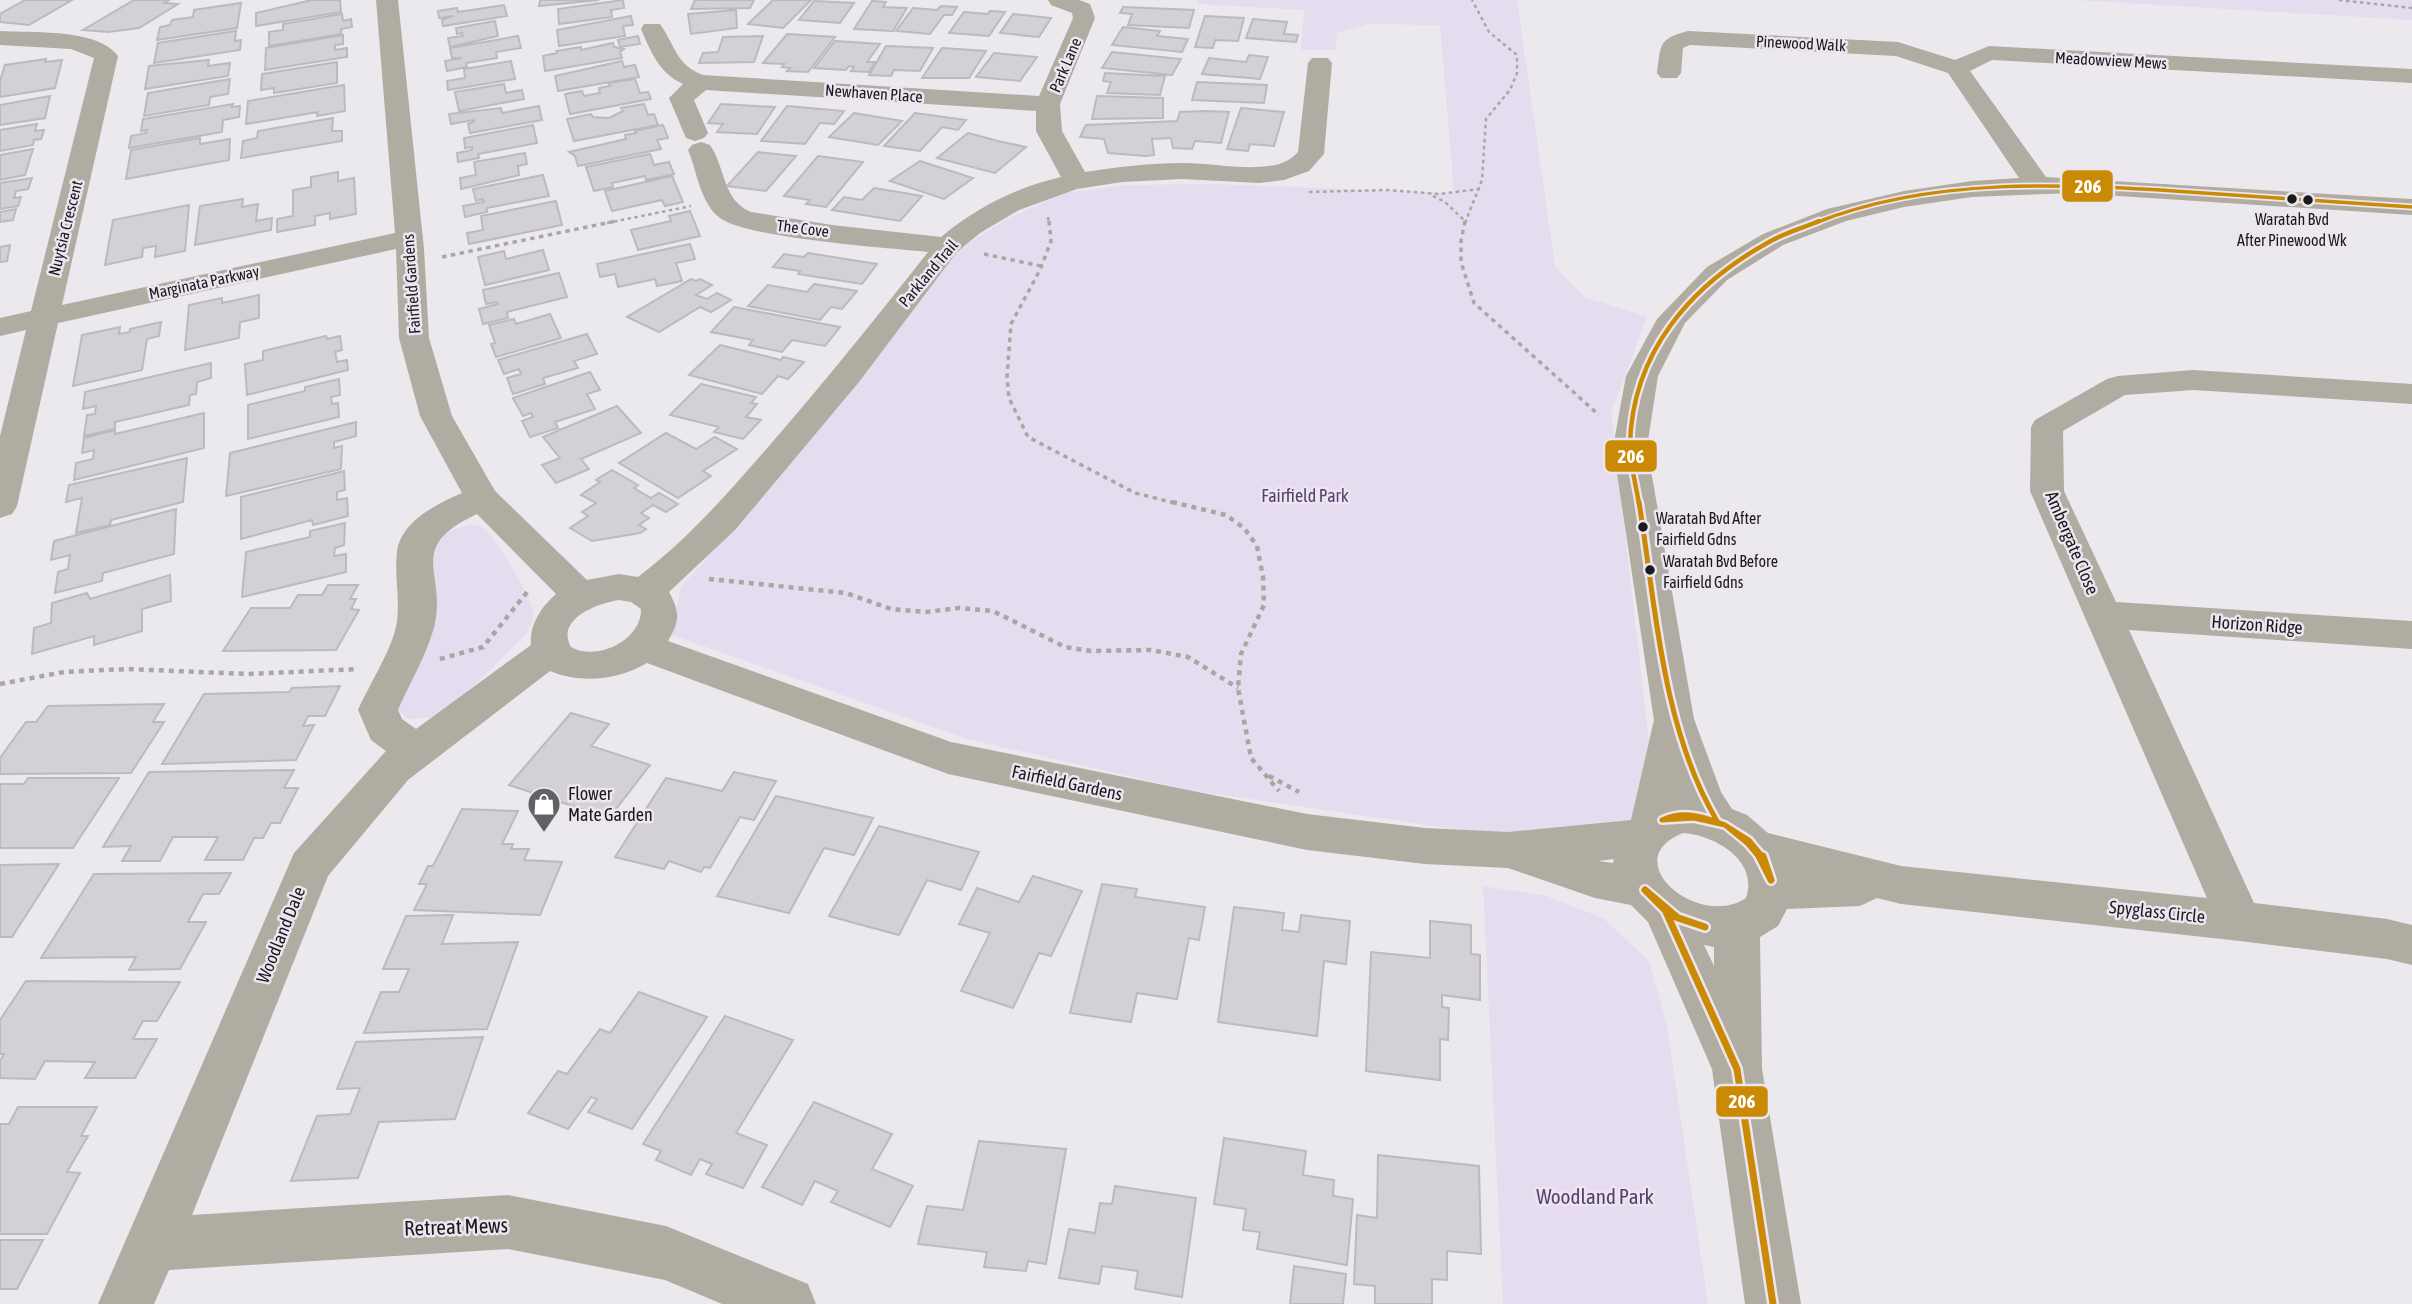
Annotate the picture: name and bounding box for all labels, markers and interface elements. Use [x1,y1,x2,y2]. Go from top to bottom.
street label: Pinewood Walk [1756,32,1846,54]
street label: Park Lane [1045,35,1085,95]
street label: Meadowview Mews [2055,48,2168,72]
street label: Newhaven Place [825,81,923,105]
line badge: 206 [2061,169,2114,203]
text: 206 [2075,175,2101,197]
street label: Nuytsia Crescent [44,178,87,278]
marker: Waratah Bvd After Pinewood Wk [2285,192,2299,206]
unlabelled marker [2301,193,2315,207]
place label: Waratah Bvd After Pinewood Wk [2237,210,2347,249]
street label: The Cove [776,216,830,240]
street label: Fairfield Gardens [399,233,423,334]
street label: Parkland Trail [895,235,962,310]
street label: Marginata Parkway [147,261,262,303]
line badge: 206 [1604,439,1658,473]
text: 206 [1618,445,1644,467]
park label: Fairfield Park [1261,485,1349,506]
street label: Ambergate Close [2041,488,2104,598]
place label: Waratah Bvd After Fairfield Gdns [1656,509,1761,548]
marker: Waratah Bvd After Fairfield Gdns [1636,520,1650,534]
place label: Waratah Bvd Before Fairfield Gdns [1663,552,1778,591]
marker: Waratah Bvd Before Fairfield Gdns [1643,563,1657,577]
street label: Horizon Ridge [2211,611,2303,638]
street label: Fairfield Gardens [1010,761,1124,804]
place label: Flower Mate Garden [568,783,653,825]
shop icon: Flower Mate Garden [525,785,563,834]
street label: Woodland Dale [252,884,309,986]
street label: Spyglass Circle [2108,896,2206,927]
line badge: 206 [1715,1085,1769,1118]
text: 206 [1729,1090,1755,1112]
park label: Woodland Park [1536,1184,1654,1208]
street label: Retreat Mews [404,1212,508,1240]

